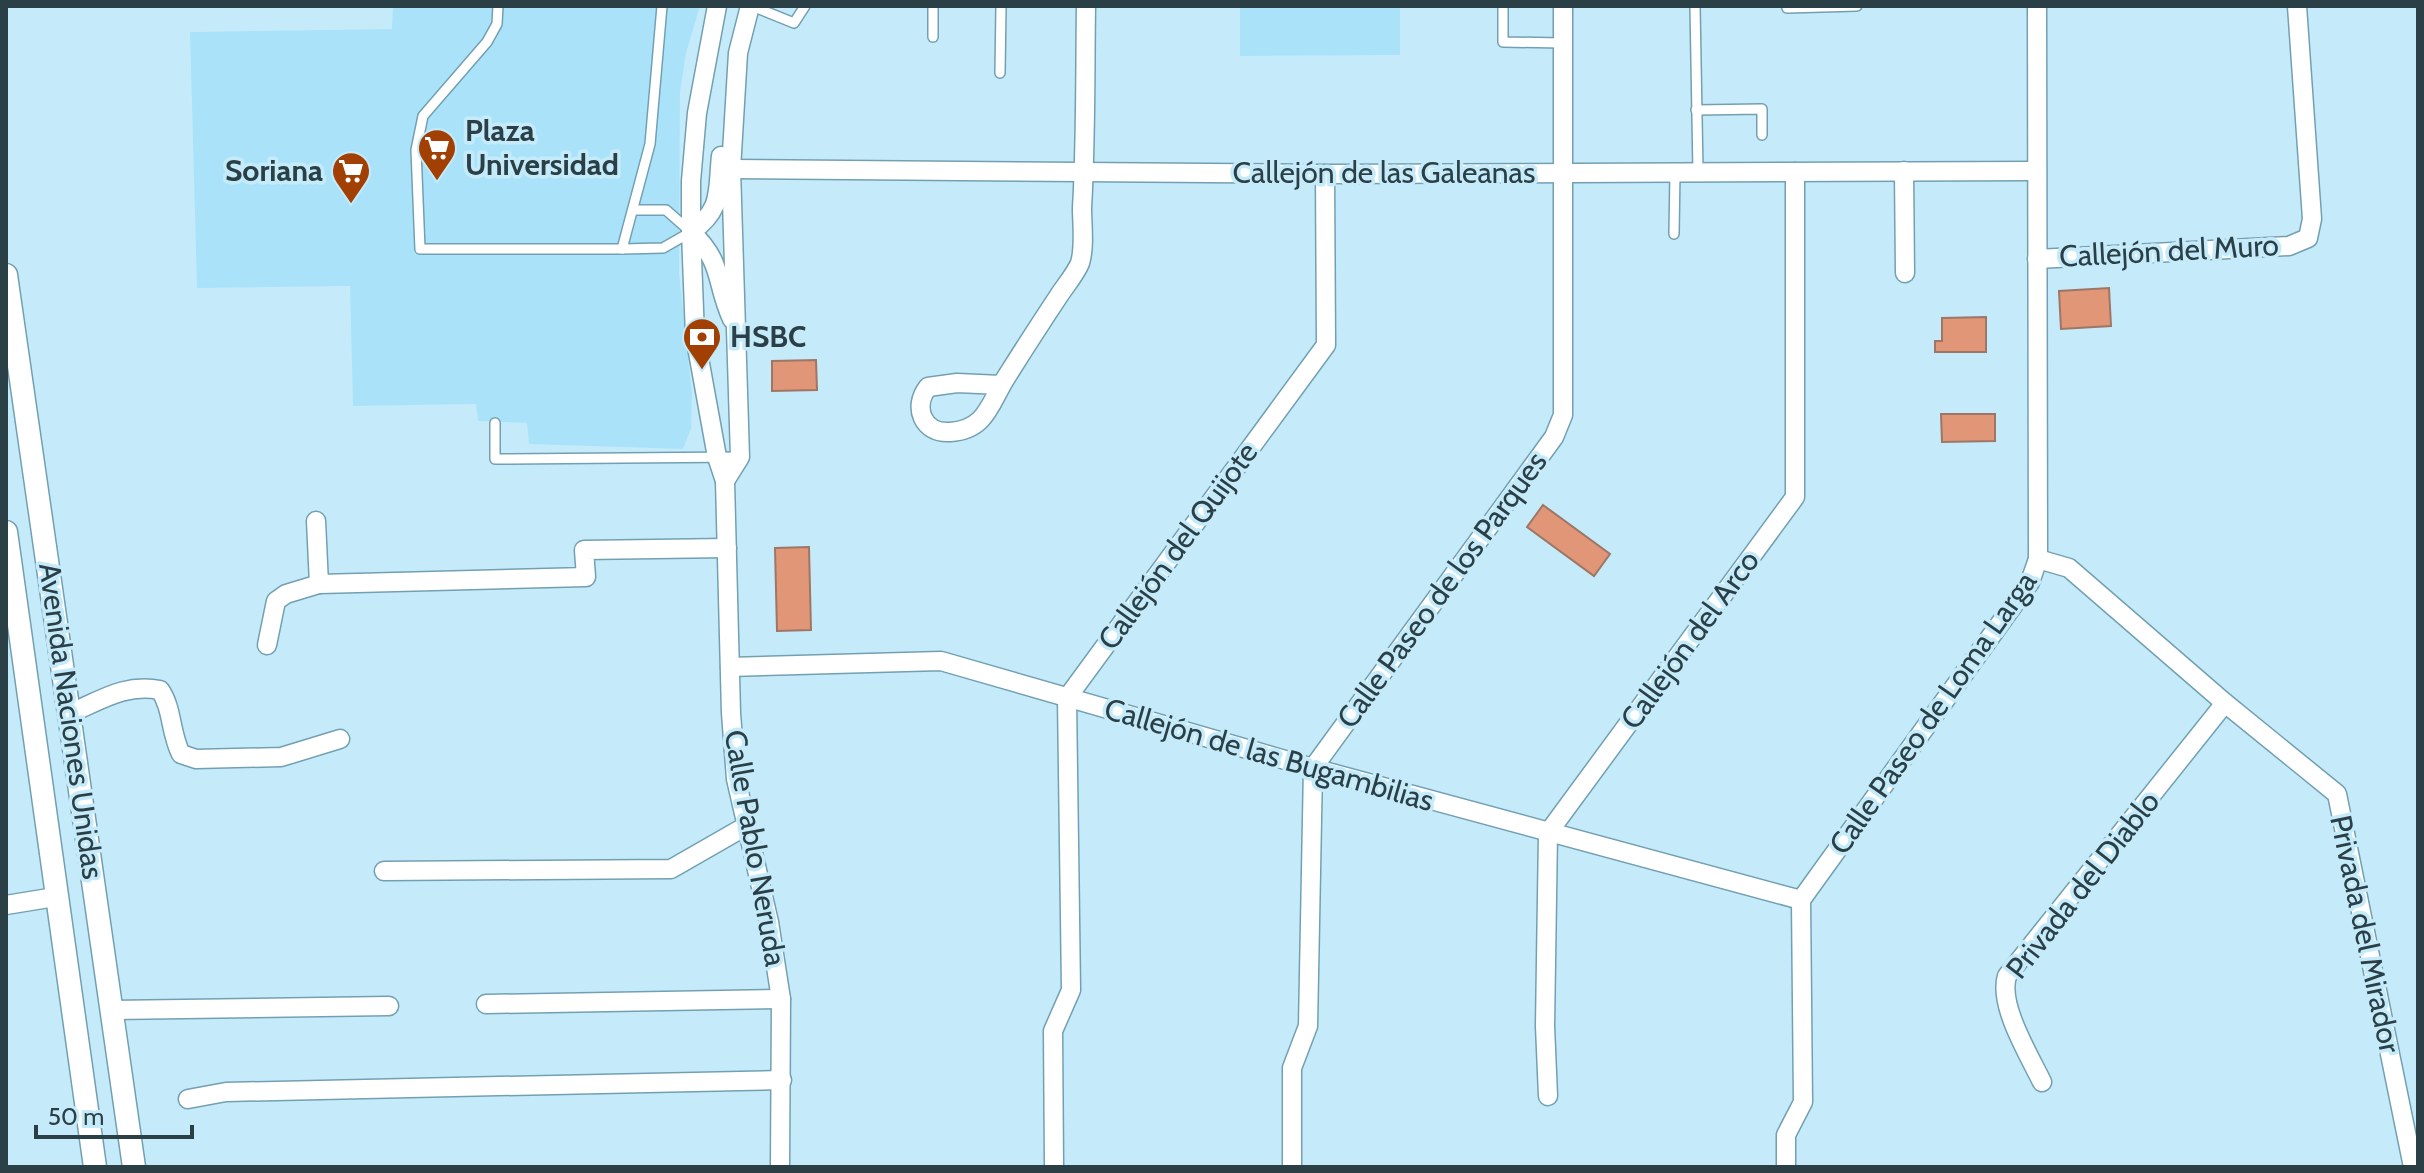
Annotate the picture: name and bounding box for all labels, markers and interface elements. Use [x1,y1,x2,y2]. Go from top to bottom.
place label: Plaza Universidad [465,112,619,183]
supermarket icon: Plaza Universidad [416,127,458,182]
supermarket icon: Soriana [330,150,372,205]
place label: Soriana [225,152,323,189]
street label: Callejón de las Galeanas [1233,154,1535,191]
street label: Callejón del Muro [2058,226,2280,275]
bank icon: HSBC [681,316,723,371]
place label: HSBC [730,318,806,355]
street label: Callejón del Quijote [1090,435,1265,657]
street label: Calle Paseo de los Parques [1329,444,1554,735]
street label: Callejón del Arco [1612,543,1767,736]
street label: Avenida Naciones Unidas [31,560,112,881]
street label: Calle Paseo de Loma Larga [1821,564,2045,861]
street label: Callejón de las Bugambilias [1100,690,1438,819]
street label: Calle Pablo Neruda [716,727,795,970]
street label: Privada del Diablo [1998,784,2167,986]
street label: Privada del Mirador [2322,812,2409,1057]
scale bar [36,1089,192,1139]
text: 50 m [48,1102,104,1131]

